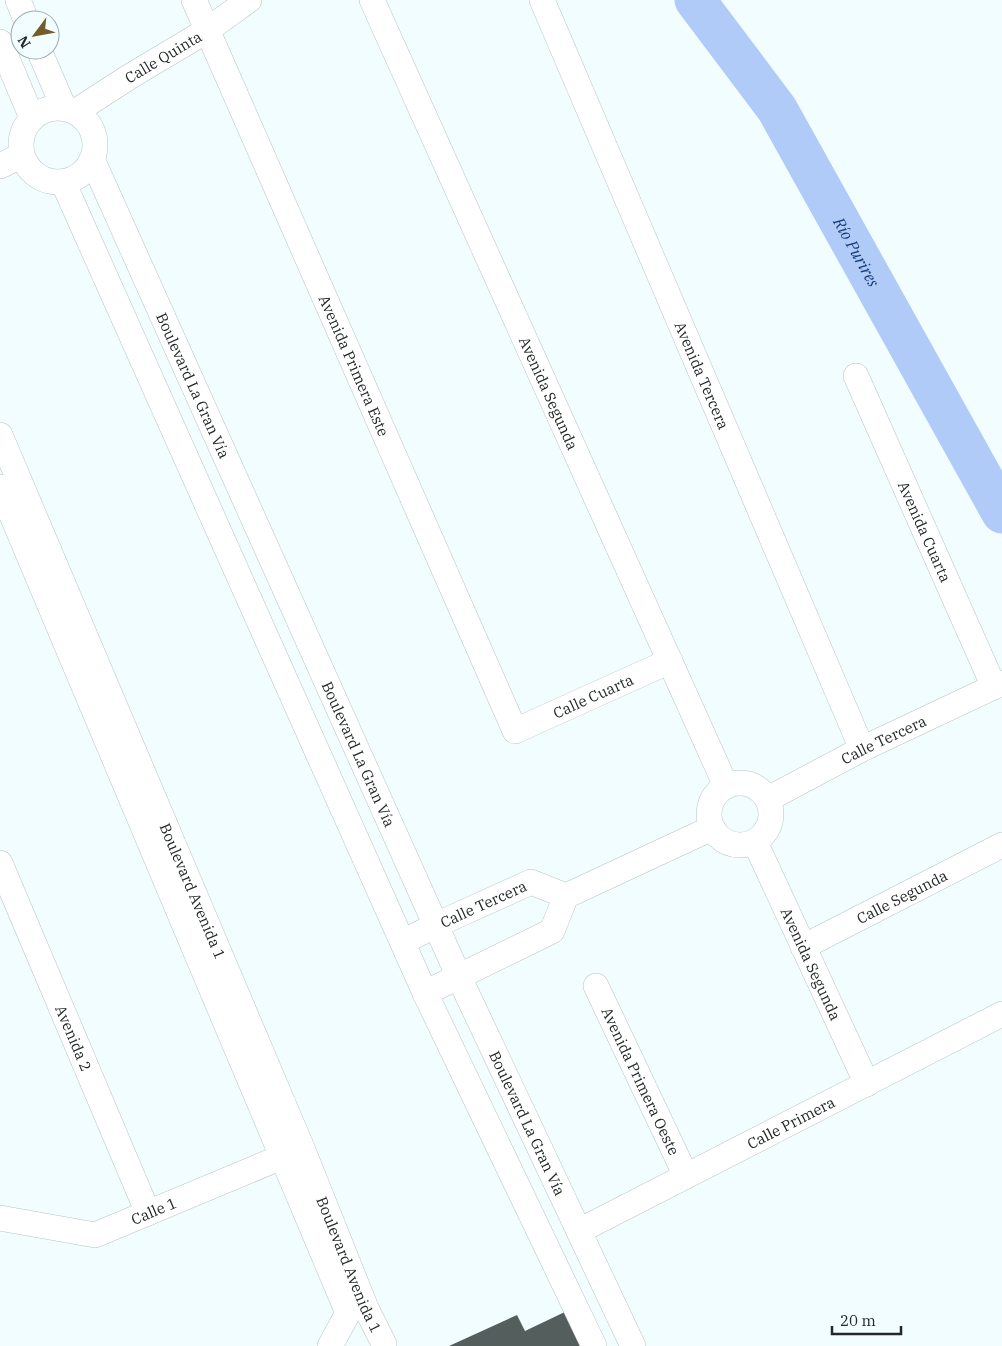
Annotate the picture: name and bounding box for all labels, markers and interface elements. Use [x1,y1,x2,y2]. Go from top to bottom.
north arrow [10,10,60,60]
street label: Calle Quinta [121,26,205,87]
text: N [13,32,35,51]
water label: Río Purires [829,213,884,290]
street label: Avenida Primera Este [315,292,394,439]
street label: Boulevard La Gran Vía [153,309,234,461]
street label: Avenida Tercera [671,318,734,432]
street label: Avenida Segunda [515,333,583,453]
street label: Avenida Cuarta [894,478,956,585]
street label: Calle Cuarta [550,669,636,722]
street label: Boulevard La Gran Vía [318,678,400,830]
street label: Calle Tercera [837,711,929,768]
street label: Boulevard Avenida 1 [156,820,230,962]
street label: Calle Segunda [853,865,950,928]
street label: Calle Tercera [437,876,529,931]
street label: Avenida Segunda [777,904,846,1023]
street label: Avenida 2 [52,1002,96,1074]
street label: Avenida Primera Oeste [598,1004,684,1158]
street label: Boulevard La Gran Vía [486,1048,570,1198]
street label: Calle Primera [744,1092,838,1153]
street label: Calle 1 [128,1193,179,1228]
street label: Boulevard Avenida 1 [313,1194,386,1336]
scale bar [832,1304,901,1336]
text: 20 m [840,1311,876,1330]

